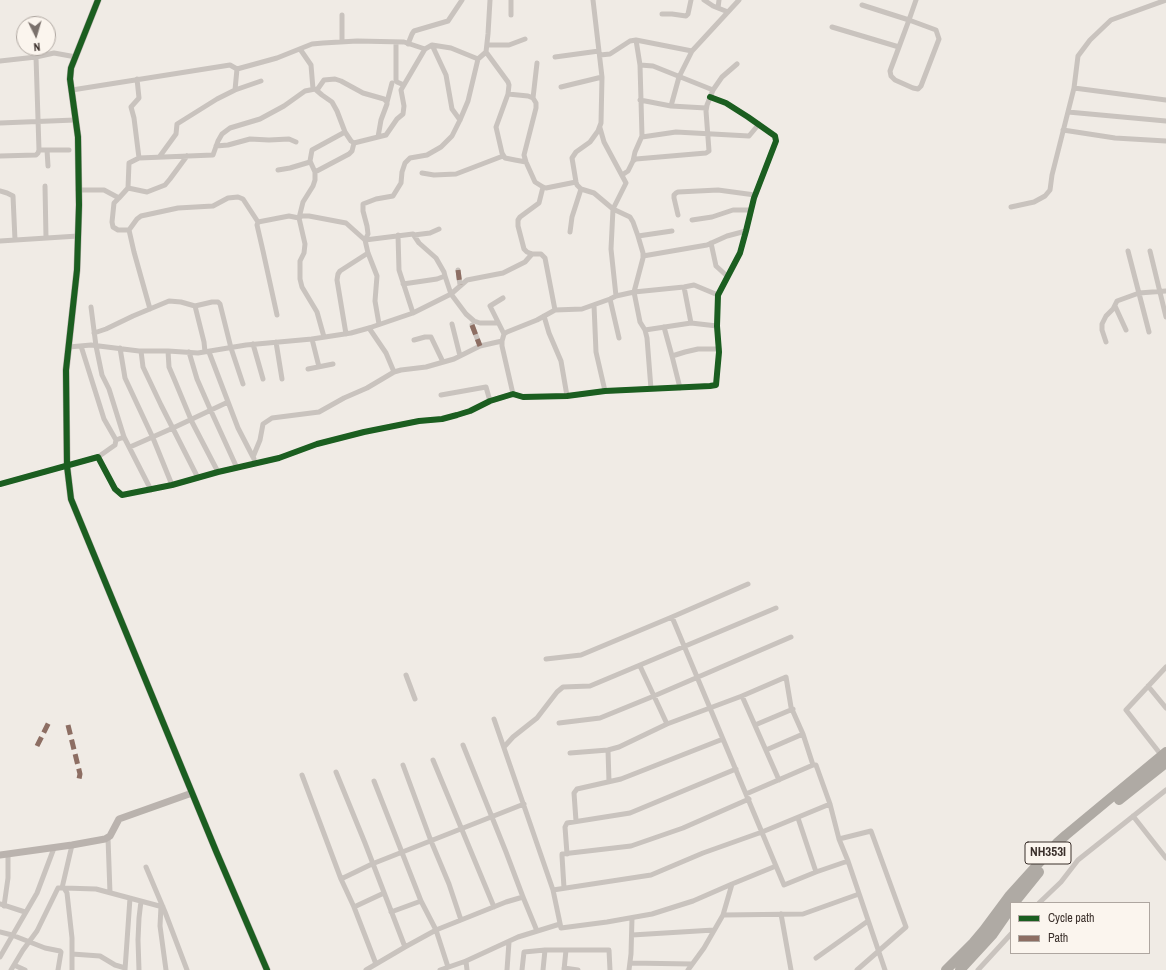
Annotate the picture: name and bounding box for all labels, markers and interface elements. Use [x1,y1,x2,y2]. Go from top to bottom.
north arrow [16,16,56,56]
text: N [33,40,41,54]
road number: NH353I [1025,842,1071,864]
legend [1010,902,1150,954]
text: Cycle path [1048,910,1095,926]
text: Path [1048,930,1068,946]

